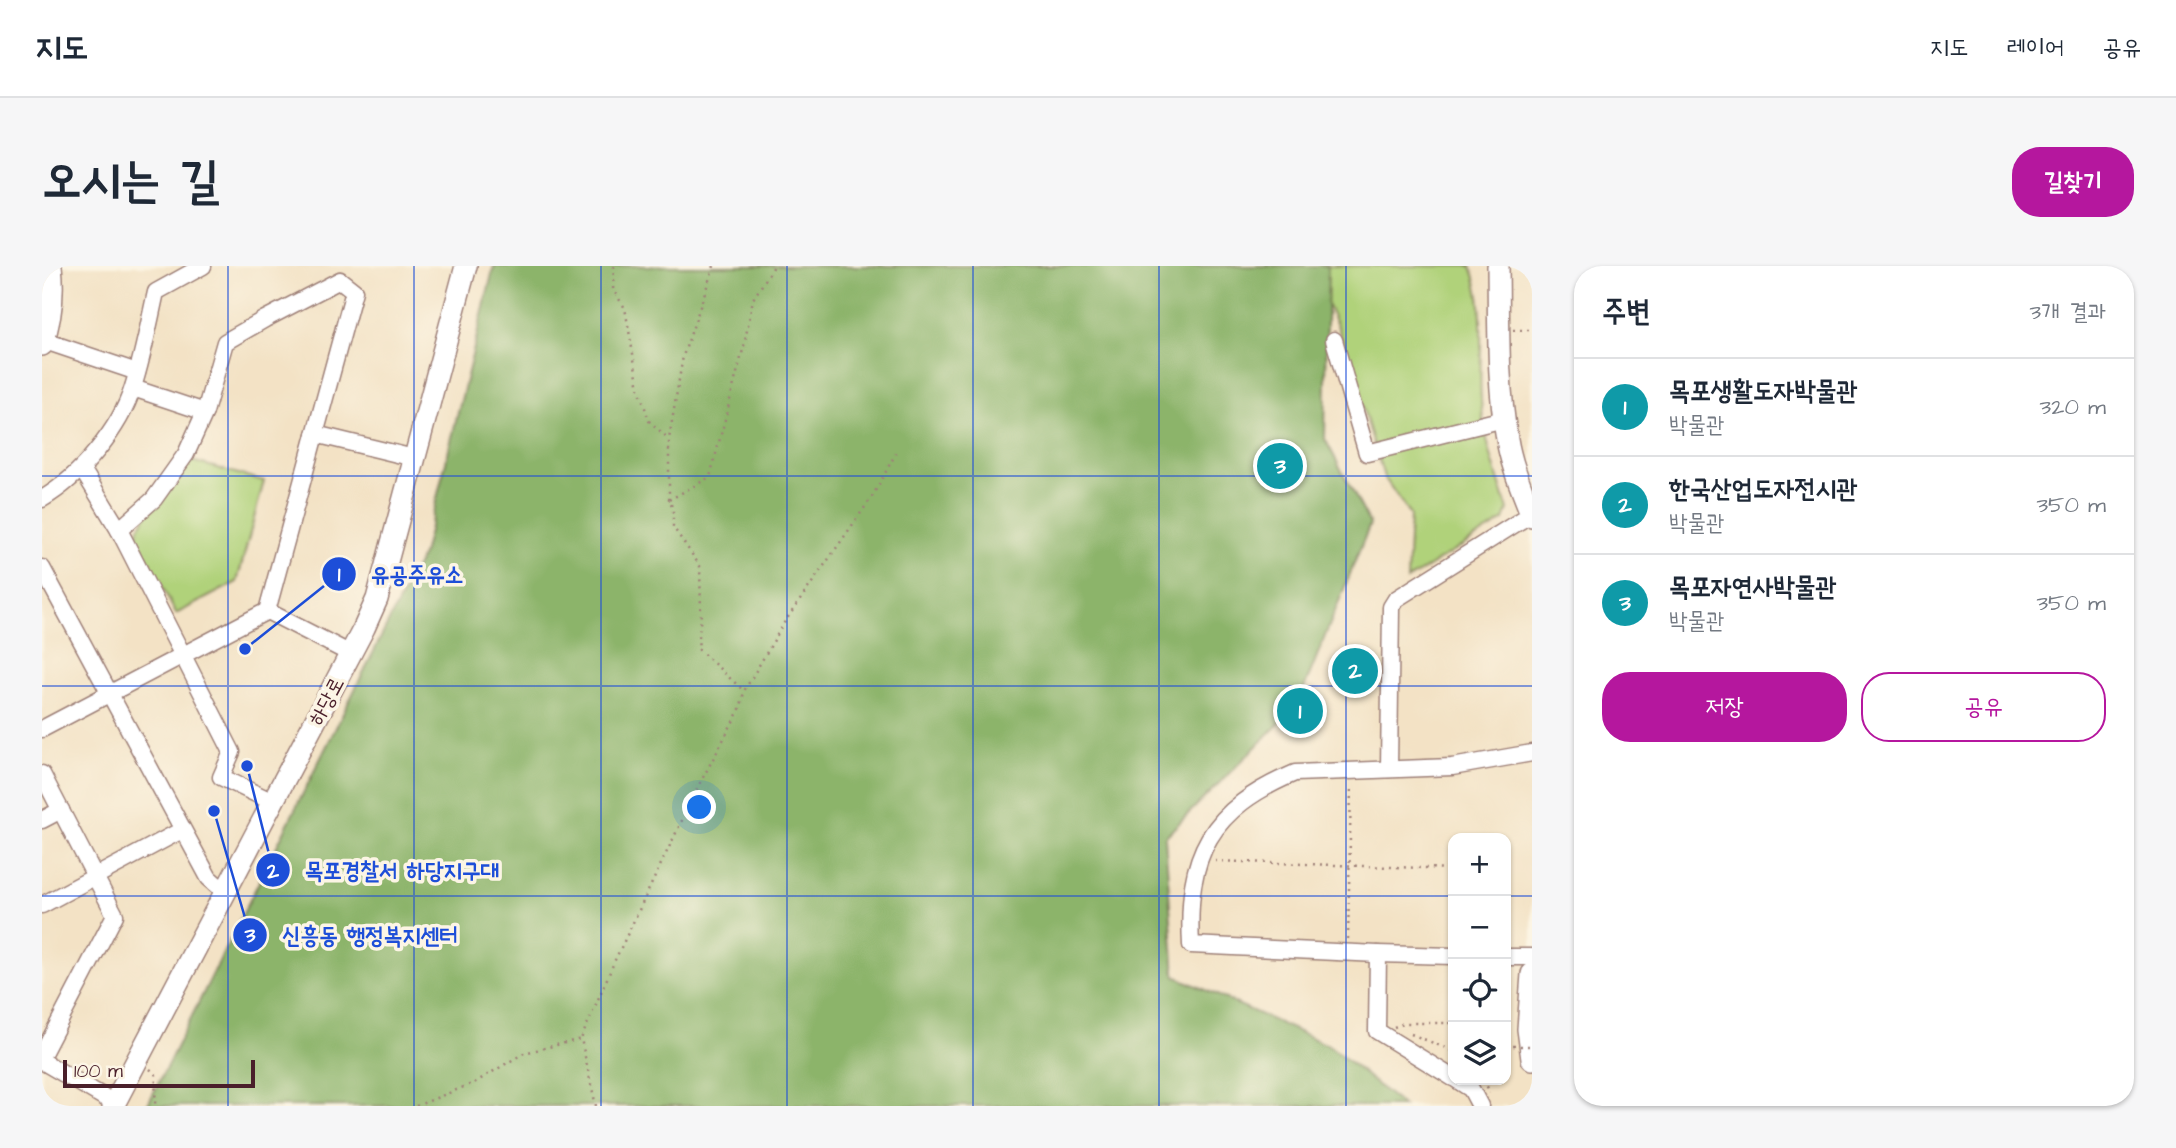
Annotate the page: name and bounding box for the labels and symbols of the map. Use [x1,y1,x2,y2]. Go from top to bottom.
pin: 3 [1257,440,1303,492]
callout: 유공주유소 [321,552,477,596]
text: 유공주유소 [371,559,463,591]
text: 1 [338,560,341,589]
pin: 2 [1332,645,1378,697]
street label: 하당로 [302,672,351,730]
pin: 1 [1277,685,1323,737]
your location [682,790,716,824]
callout: 목포경찰서 하당지구대 [256,848,513,892]
text: 목포경찰서 하당지구대 [305,855,499,887]
text: 2 [266,857,280,886]
callout: 신흥동 행정복지센터 [233,913,472,957]
text: 신흥동 행정복지센터 [282,920,458,952]
text: 3 [244,921,256,950]
scale bar [63,1057,256,1089]

